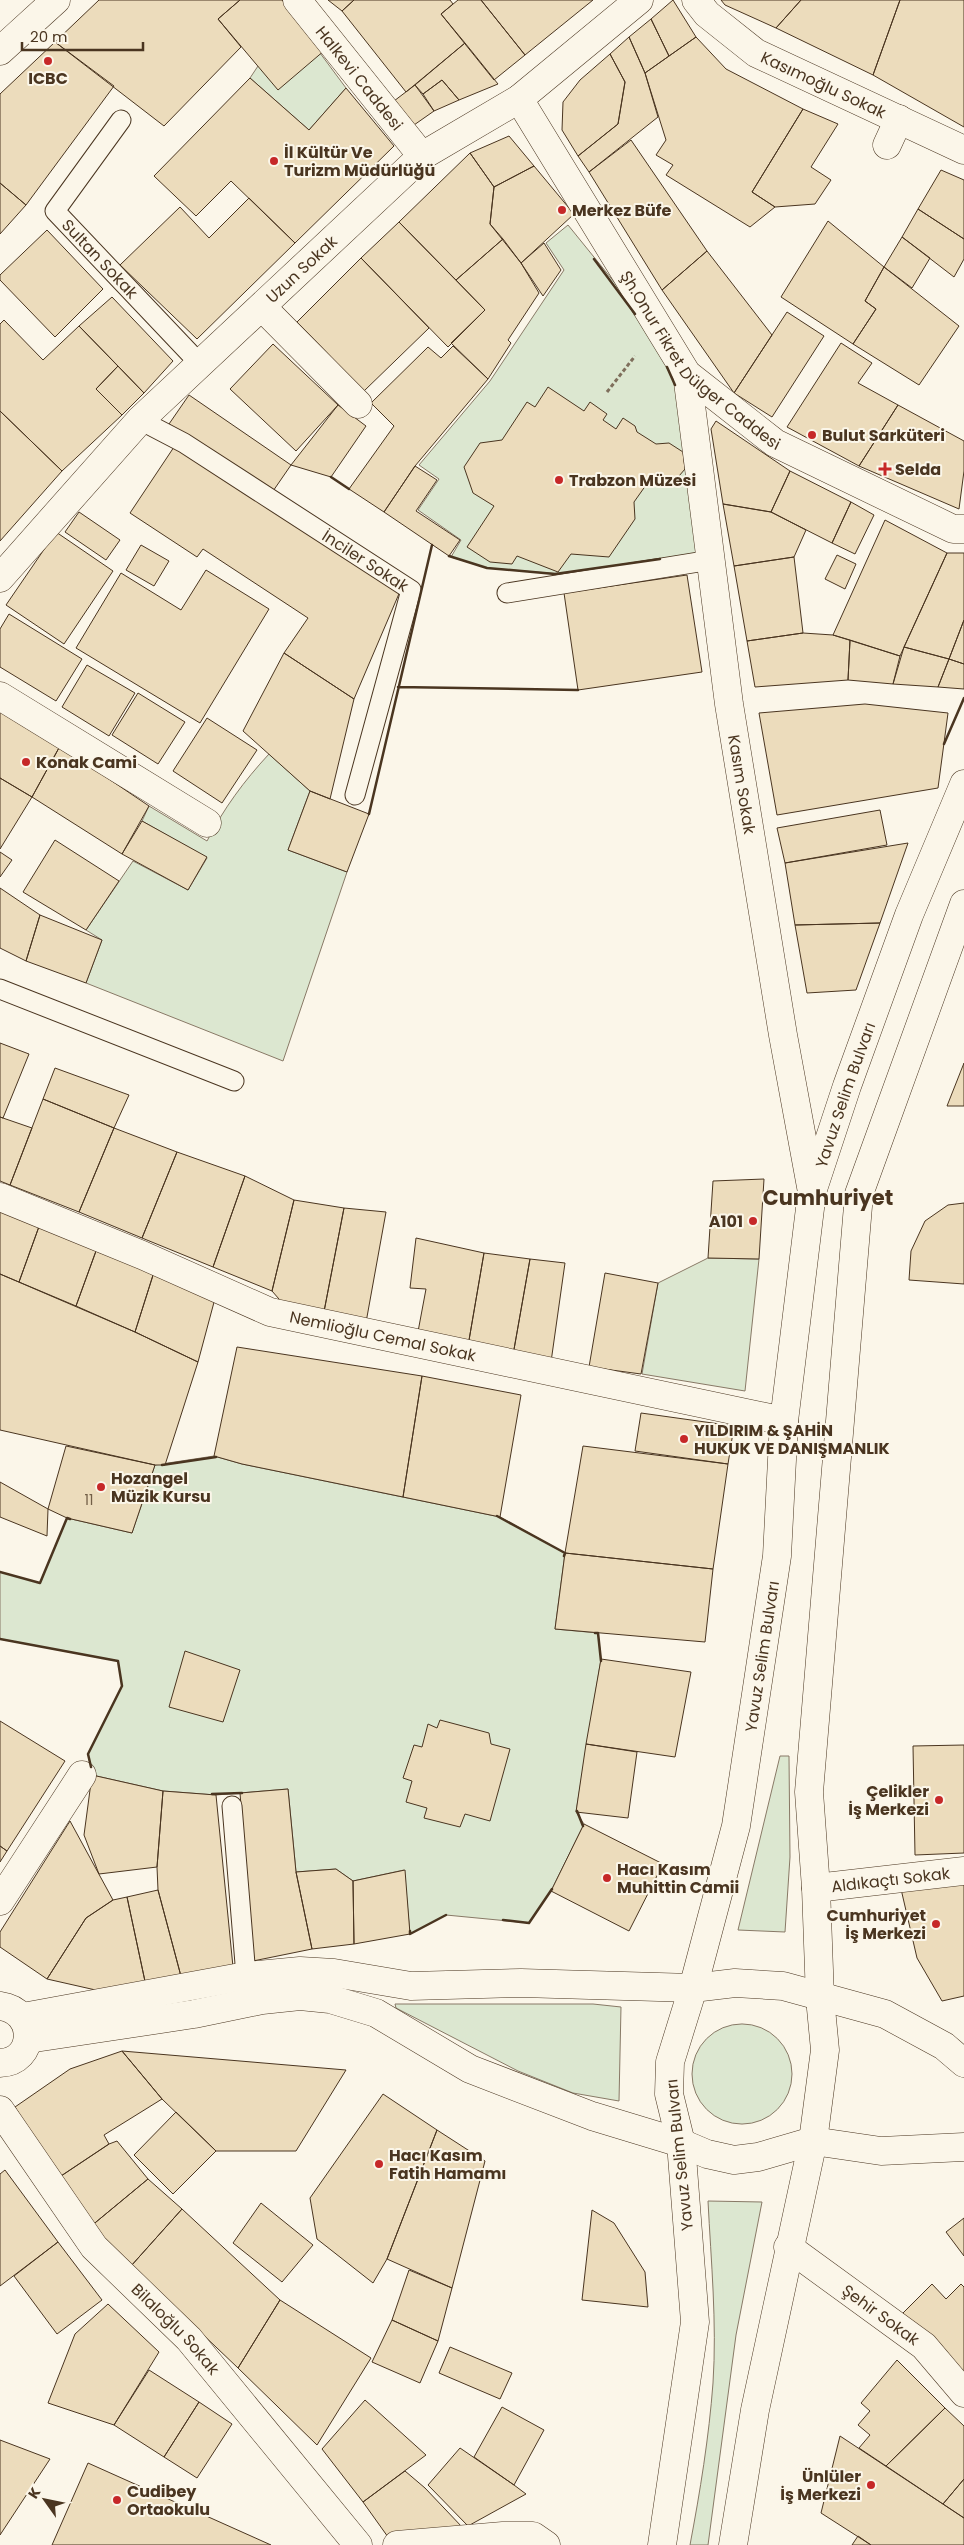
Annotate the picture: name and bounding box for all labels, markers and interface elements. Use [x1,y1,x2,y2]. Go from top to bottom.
scale bar [22,20,144,52]
street label: Halkevi Caddesi [310,21,408,136]
text: 20 m [30,26,68,47]
street label: Kasımoğlu Sokak [757,46,890,124]
marker: ICBC [42,55,54,67]
place label: ICBC [28,67,68,90]
place label: İl Kültür Ve Turizm Müdürlüğü [284,141,435,182]
marker: İl Kültür Ve Turizm Müdürlüğü [268,155,280,167]
place label: Merkez Büfe [572,199,672,222]
marker: Merkez Büfe [556,204,568,216]
street label: Sultan Sokak [56,214,144,304]
street label: Uzun Sokak [261,230,343,308]
street label: Şh.Onur Fikret Dülger Caddesi [615,266,784,456]
place label: Bulut Sarküteri [822,424,945,447]
marker: Bulut Sarküteri [806,429,818,441]
place label: Selda [895,458,941,481]
marker: Selda [879,463,891,475]
place label: Trabzon Müzesi [569,469,696,492]
marker: Trabzon Müzesi [553,474,565,486]
street label: İnciler Sokak [318,524,414,598]
street label: Kasım Sokak [722,733,761,837]
place label: Konak Cami [36,751,137,774]
marker: Konak Cami [20,756,32,768]
street label: Yavuz Selim Bulvarı [810,1019,881,1171]
district label: Cumhuriyet [763,1183,893,1212]
place label: A101 [709,1210,743,1233]
marker: A101 [747,1215,759,1227]
street label: Nemlioğlu Cemal Sokak [288,1306,479,1368]
place label: YILDIRIM & ŞAHİN HUKUK VE DANIŞMANLIK [694,1419,890,1460]
marker: YILDIRIM & ŞAHİN HUKUK VE DANIŞMANLIK [678,1433,690,1445]
place label: Hozangel Müzik Kursu [111,1467,211,1508]
marker: Hozangel Müzik Kursu [95,1481,107,1493]
house number: 11 [85,1490,93,1510]
street label: Yavuz Selim Bulvarı [739,1579,785,1734]
place label: Çelikler İş Merkezi [848,1780,929,1821]
marker: Çelikler İş Merkezi [933,1794,945,1806]
place label: Hacı Kasım Muhittin Camii [617,1858,739,1899]
street label: Aldıkaçtı Sokak [830,1862,952,1898]
marker: Hacı Kasım Muhittin Camii [601,1872,613,1884]
place label: Cumhuriyet İş Merkezi [826,1904,926,1945]
marker: Cumhuriyet İş Merkezi [930,1918,942,1930]
street label: Yavuz Selim Bulvarı [660,2078,699,2232]
place label: Hacı Kasım Fatih Hamamı [389,2144,506,2185]
marker: Hacı Kasım Fatih Hamamı [373,2158,385,2170]
street label: Bilaloğlu Sokak [126,2278,225,2381]
street label: Şehir Sokak [837,2279,925,2352]
place label: Ünlüler İş Merkezi [780,2465,861,2506]
north arrow [20,2475,70,2525]
marker: Ünlüler İş Merkezi [865,2479,877,2491]
place label: Cudibey Ortaokulu [127,2480,210,2521]
text: K [23,2483,45,2502]
marker: Cudibey Ortaokulu [111,2494,123,2506]

